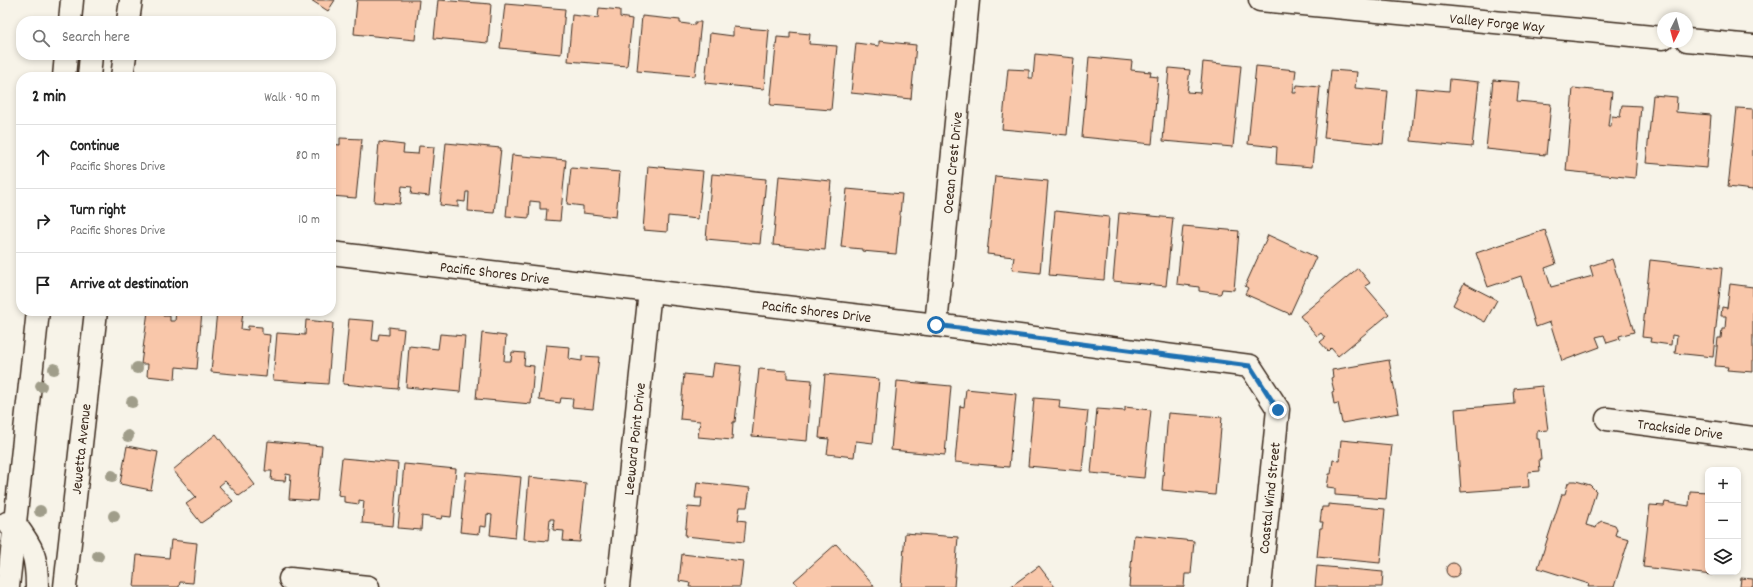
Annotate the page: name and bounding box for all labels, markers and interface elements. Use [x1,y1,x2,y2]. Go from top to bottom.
street label: Valley Forge Way [1448,9,1546,40]
north arrow [1657,12,1693,48]
search box [16,16,336,60]
icon: search [30,27,52,49]
text: Search here [62,27,130,49]
text: 2 min [32,86,66,110]
text: Walk · 90 m [264,89,320,108]
street label: Ocean Crest Drive [938,110,970,215]
text: Continue [70,136,119,158]
icon: ahead [32,146,54,168]
text: 80 m [296,147,320,166]
text: Pacific Shores Drive [70,158,165,177]
text: Turn right [70,200,126,222]
icon: right [32,210,54,232]
text: 10 m [298,211,320,230]
text: Pacific Shores Drive [70,222,165,241]
street label: Pacific Shores Drive [439,257,551,292]
icon: arrive [32,274,54,296]
text: Arrive at destination [70,274,188,296]
street label: Pacific Shores Drive [760,295,873,330]
route start [927,316,945,334]
street label: Leeward Point Drive [619,381,653,497]
route end [1269,401,1287,419]
street label: Jewetta Avenue [66,402,99,496]
street label: Trackside Drive [1636,414,1725,447]
street label: Coastal Wind Street [1254,441,1288,555]
map controls [1705,467,1741,575]
button: + [1705,467,1741,503]
button: − [1705,503,1741,539]
button: layers [1705,539,1741,575]

